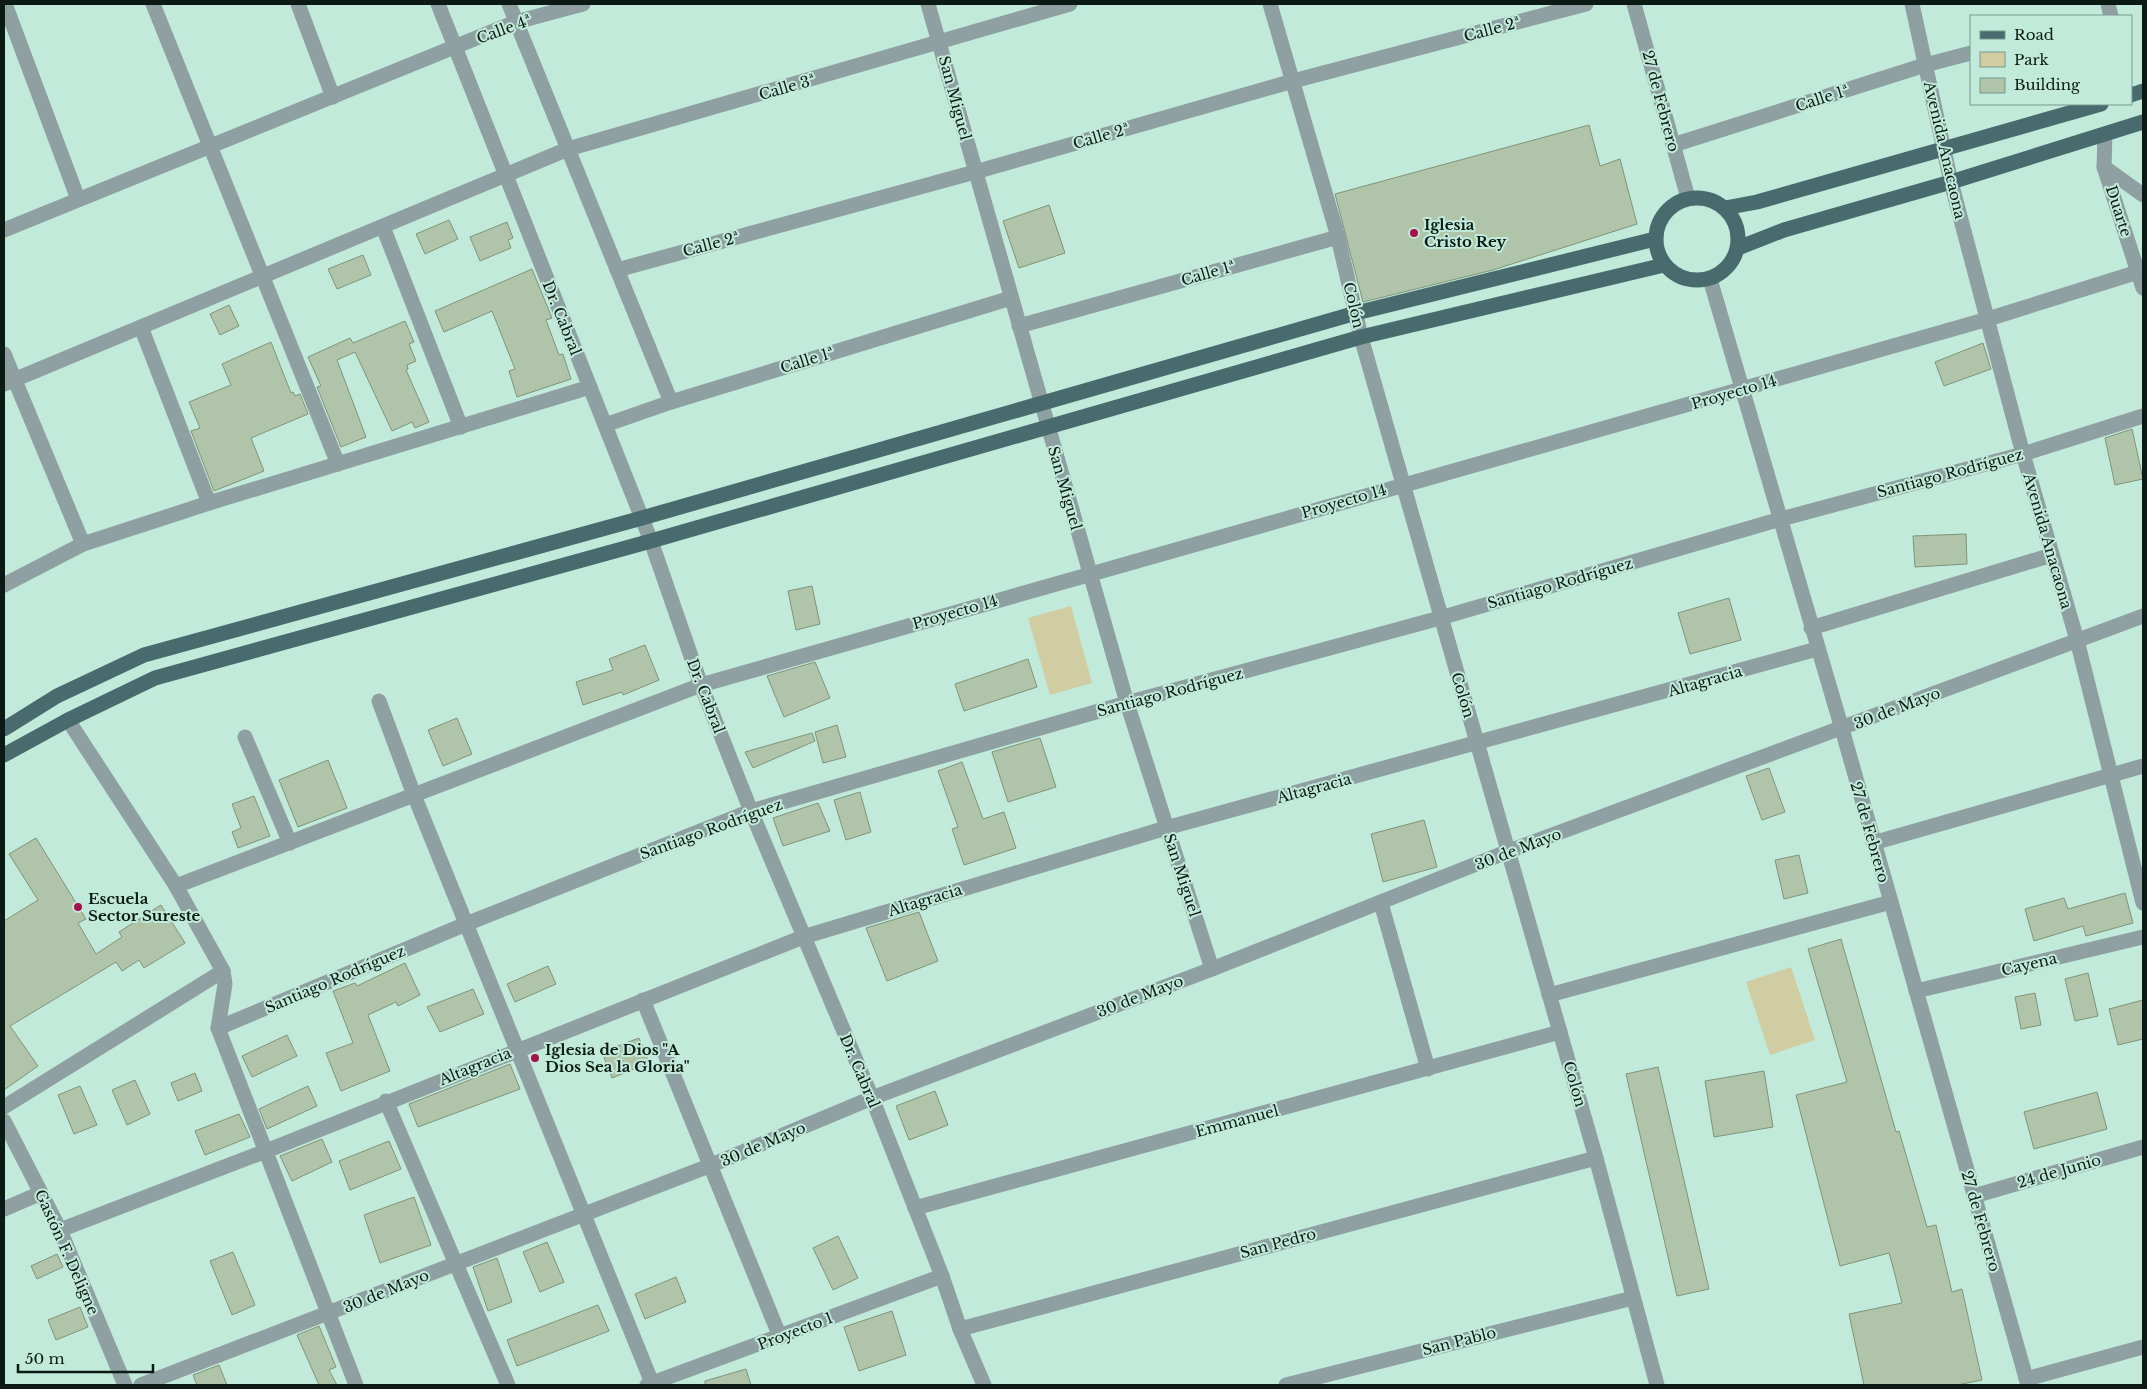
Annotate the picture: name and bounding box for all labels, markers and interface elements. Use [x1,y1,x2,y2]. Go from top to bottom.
street label: Calle 4ª [474,10,534,48]
street label: Calle 2ª [1462,12,1522,46]
legend [1970,15,2132,105]
text: Road [2014,25,2054,44]
street label: 27 de Febrero [1638,48,1684,154]
text: Park [2014,50,2050,69]
street label: San Miguel [935,54,975,142]
street label: Calle 3ª [757,70,817,104]
text: Building [2014,75,2081,94]
street label: Avenida Anacaona [1920,78,1970,221]
street label: Calle 1ª [1793,80,1851,116]
street label: Calle 2ª [1071,119,1131,153]
street label: Duarte [2102,183,2136,239]
place label: Iglesia Cristo Rey [1424,215,1507,251]
street label: Calle 2ª [681,227,741,261]
marker: Iglesia Cristo Rey [1408,227,1420,239]
street label: Calle 1ª [1179,256,1237,290]
street label: Dr. Cabral [538,278,586,358]
street label: Colón [1339,280,1369,330]
street label: Calle 1ª [778,343,836,377]
street label: Proyecto 14 [1689,371,1779,413]
street label: San Miguel [1044,444,1086,532]
street label: Santiago Rodríguez [1875,444,2025,502]
street label: Avenida Anacaona [2019,470,2077,612]
street label: Proyecto 14 [1299,480,1389,522]
street label: Santiago Rodríguez [1485,553,1635,613]
street label: Proyecto 14 [910,591,1000,633]
street label: Dr. Cabral [683,656,729,736]
street label: Altagracia [1665,661,1745,701]
street label: Santiago Rodríguez [1095,663,1245,721]
street label: Colón [1447,670,1479,720]
street label: 30 de Mayo [1851,683,1943,733]
street label: Altagracia [1274,769,1354,807]
street label: 27 de Febrero [1846,779,1894,885]
street label: Santiago Rodríguez [637,794,785,864]
street label: 30 de Mayo [1472,824,1564,874]
street label: San Miguel [1160,831,1204,919]
street label: Altagracia [885,880,965,921]
place label: Escuela Sector Sureste [88,889,200,925]
marker: Escuela Sector Sureste [72,901,84,913]
street label: Santiago Rodríguez [262,941,408,1017]
street label: Cayena [1999,948,2059,980]
street label: 30 de Mayo [1094,971,1186,1021]
street label: Dr. Cabral [836,1031,884,1111]
place label: Iglesia de Dios "A Dios Sea la Gloria" [545,1040,690,1076]
street label: Altagracia [435,1043,515,1089]
marker: Iglesia de Dios "A Dios Sea la Gloria" [529,1052,541,1064]
street label: Colón [1559,1059,1591,1109]
street label: Emmanuel [1193,1101,1281,1141]
street label: 30 de Mayo [718,1117,809,1170]
street label: 24 de Junio [2015,1150,2103,1192]
street label: 27 de Febrero [1957,1168,2005,1274]
street label: Gastón F. Deligne [31,1186,103,1318]
street label: San Pedro [1238,1224,1318,1262]
street label: 30 de Mayo [340,1265,432,1317]
street label: Proyecto 1 [755,1308,835,1354]
street label: San Pablo [1420,1323,1498,1359]
scale bar [18,1342,152,1374]
text: 50 m [25,1349,65,1368]

